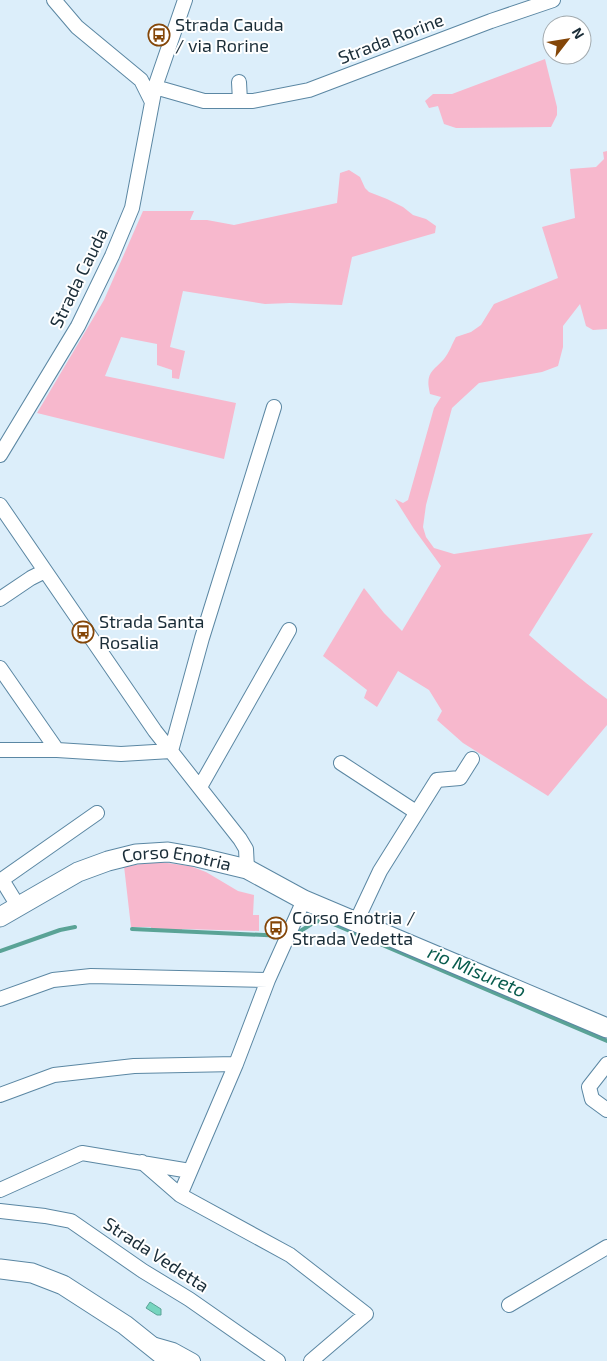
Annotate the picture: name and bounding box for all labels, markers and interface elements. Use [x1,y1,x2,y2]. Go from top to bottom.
street label: Strada Rorine [335,8,447,68]
place label: Strada Cauda / via Rorine [175,13,284,56]
north arrow [542,15,592,65]
bus stop icon: Strada Cauda / via Rorine [147,23,171,47]
text: N [569,24,588,42]
street label: Strada Cauda [44,224,112,331]
place label: Strada Santa Rosalia [99,610,204,653]
bus stop icon: Strada Santa Rosalia [71,620,95,644]
street label: Corso Enotria [119,840,234,875]
place label: Corso Enotria / Strada Vedetta [292,906,416,949]
bus stop icon: Corso Enotria / Strada Vedetta [264,916,288,940]
water label: rio Misureto [425,940,530,1002]
street label: Strada Vedetta [100,1212,213,1296]

